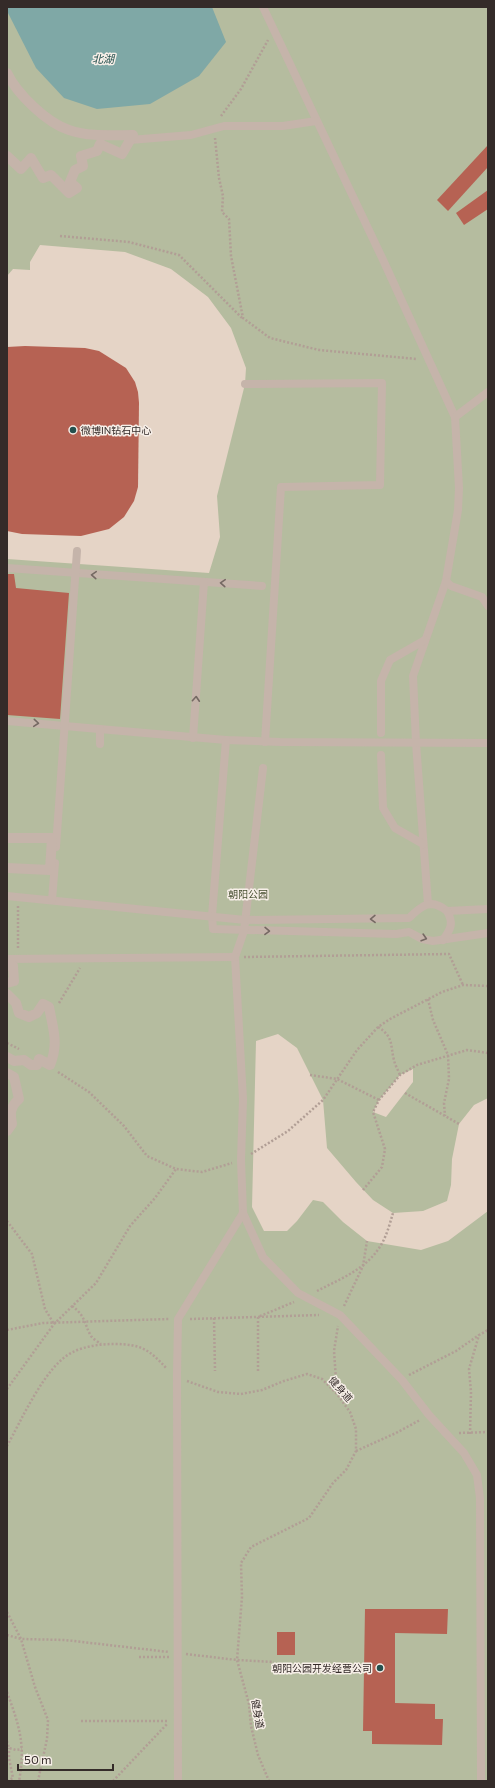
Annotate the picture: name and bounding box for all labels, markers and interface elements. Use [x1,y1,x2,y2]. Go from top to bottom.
water label: 北湖 [92,52,116,65]
place label: 微博IN钻石中心 [81,424,151,436]
marker: 微博IN钻石中心 [68,425,78,435]
one-way arrow [91,570,97,579]
one-way arrow [220,579,226,588]
one-way arrow [191,696,200,702]
one-way arrow [33,718,39,727]
park label: 朝阳公园 [228,888,268,900]
one-way arrow [370,915,376,923]
one-way arrow [264,927,270,935]
one-way arrow [420,933,427,942]
street label: 健身道 [327,1374,355,1404]
place label: 朝阳公园开发经营公司 [272,1662,372,1674]
marker: 朝阳公园开发经营公司 [375,1663,385,1673]
street label: 健身道 [249,1698,267,1730]
scale bar [18,1746,113,1772]
text: 50 m [24,1752,52,1766]

